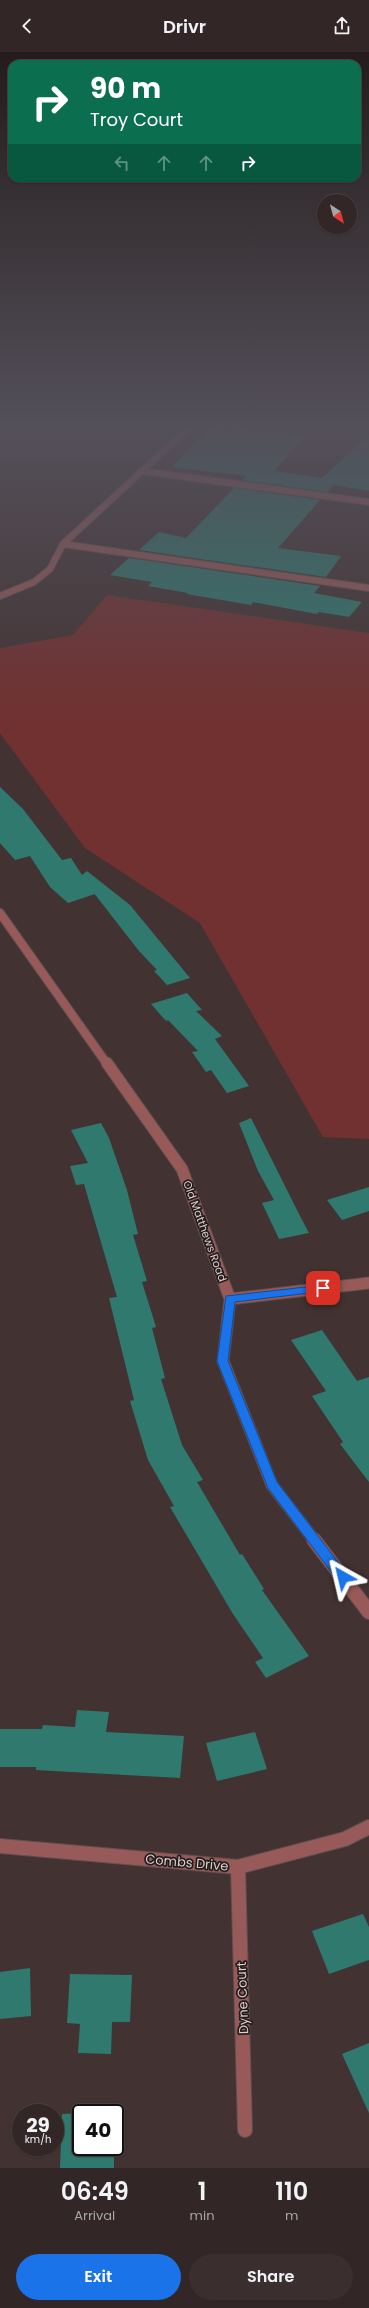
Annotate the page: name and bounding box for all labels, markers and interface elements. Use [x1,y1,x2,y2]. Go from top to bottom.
text: Drivr [163,14,206,39]
icon: back [16,15,38,37]
icon: share [331,15,353,37]
text: 90 m [90,69,161,108]
icon: right [24,76,76,128]
text: Troy Court [90,107,183,132]
icon: left [111,152,133,174]
icon: ahead [153,152,175,174]
icon: ahead [195,152,217,174]
icon: right [237,152,259,174]
north arrow [317,194,357,234]
map controls [317,194,357,234]
street label: Old Matthews Road [179,1178,231,1284]
pin [306,1271,340,1305]
icon: arrive [312,1277,334,1299]
position arrow [322,1556,364,1598]
street label: Combs Drive [145,1849,229,1876]
street label: Dyne Court [232,1961,253,2035]
speed limit sign: 40 [72,2104,124,2156]
text: 29 [26,2111,50,2139]
text: km/h [25,2132,51,2147]
text: 06:49 [61,2175,129,2208]
text: 1 [198,2175,206,2208]
text: 110 [275,2175,308,2208]
text: Arrival [74,2206,115,2225]
text: min [190,2206,215,2225]
text: m [285,2206,298,2225]
button: Exit [16,2254,181,2300]
button: Share [189,2254,353,2300]

